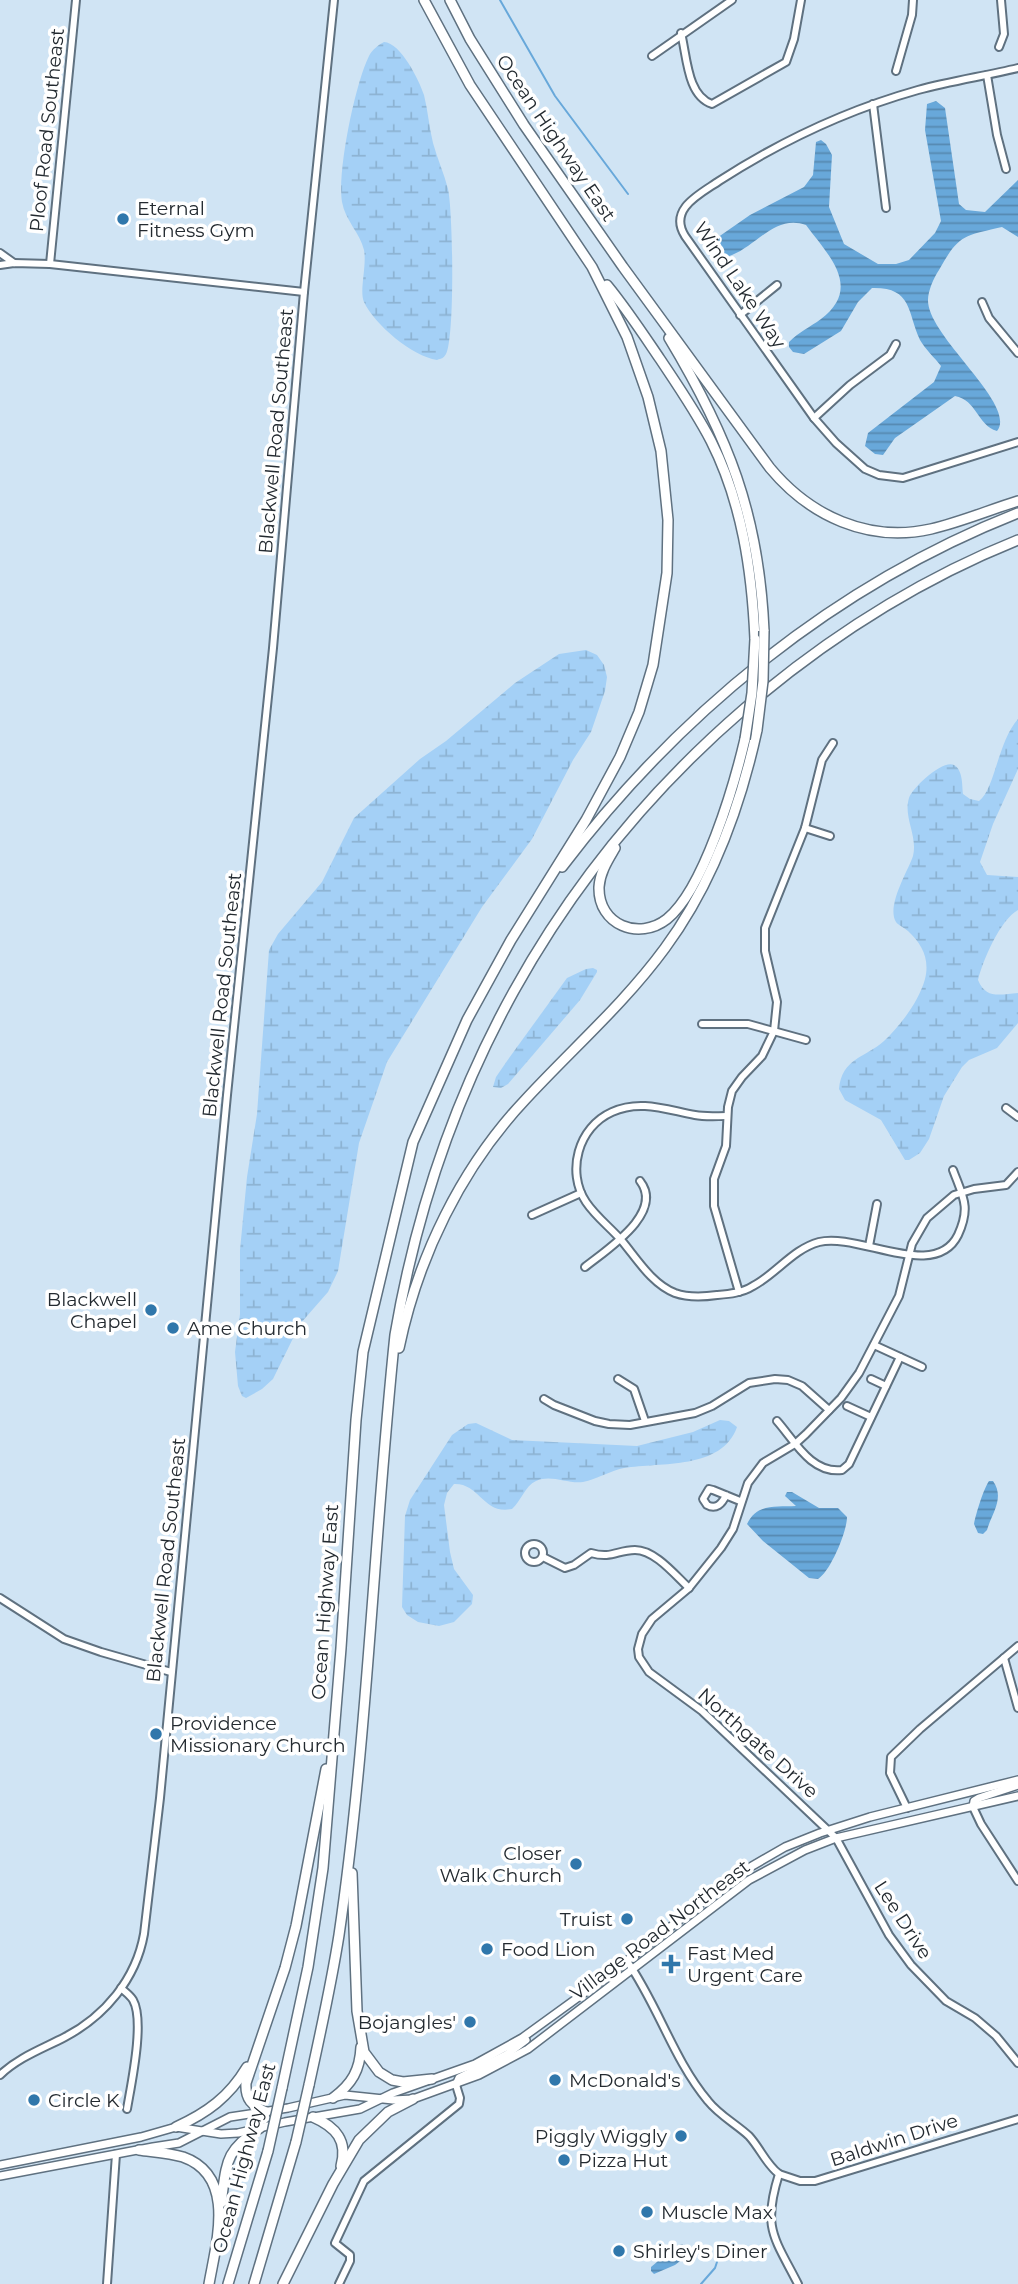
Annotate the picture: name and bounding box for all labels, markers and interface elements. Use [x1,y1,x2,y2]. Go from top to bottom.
street label: Ploof Road Southeast [25,27,69,233]
street label: Ocean Highway East [492,50,621,226]
place label: Eternal Fitness Gym [137,197,255,242]
marker: Eternal Fitness Gym [115,211,131,227]
street label: Wind Lake Way [689,217,791,353]
street label: Blackwell Road Southeast [254,307,298,555]
street label: Blackwell Road Southeast [198,871,246,1119]
place label: Blackwell Chapel [47,1288,137,1333]
marker: Blackwell Chapel [143,1302,159,1318]
place label: Ame Church [187,1317,307,1340]
marker: Ame Church [165,1320,181,1336]
street label: Blackwell Road Southeast [142,1436,190,1684]
street label: Ocean Highway East [307,1503,343,1701]
street label: Northgate Drive [693,1683,823,1803]
place label: Providence Missionary Church [170,1712,346,1757]
marker: Providence Missionary Church [148,1726,164,1742]
place label: Closer Walk Church [439,1842,562,1887]
street label: Village Road Northeast [566,1855,755,2005]
marker: Closer Walk Church [568,1856,584,1872]
street label: Lee Drive [869,1877,937,1963]
place label: Truist [560,1908,613,1931]
marker: Truist [619,1911,635,1927]
place label: Food Lion [501,1938,595,1961]
marker: Food Lion [479,1941,495,1957]
place label: Fast Med Urgent Care [687,1942,803,1987]
marker: Fast Med Urgent Care [661,1954,681,1974]
place label: Bojangles' [358,2011,456,2034]
marker: Bojangles' [462,2014,478,2030]
street label: Ocean Highway East [208,2060,281,2256]
place label: McDonald's [569,2069,681,2092]
marker: McDonald's [547,2072,563,2088]
place label: Circle K [48,2089,120,2112]
marker: Circle K [26,2092,42,2108]
street label: Baldwin Drive [827,2109,961,2171]
place label: Piggly Wiggly [535,2125,668,2148]
marker: Piggly Wiggly [673,2128,689,2144]
place label: Pizza Hut [578,2149,669,2172]
marker: Pizza Hut [556,2152,572,2168]
place label: Muscle Max [661,2201,773,2224]
marker: Muscle Max [639,2204,655,2220]
place label: Shirley's Diner [633,2240,768,2263]
marker: Shirley's Diner [611,2243,627,2259]

